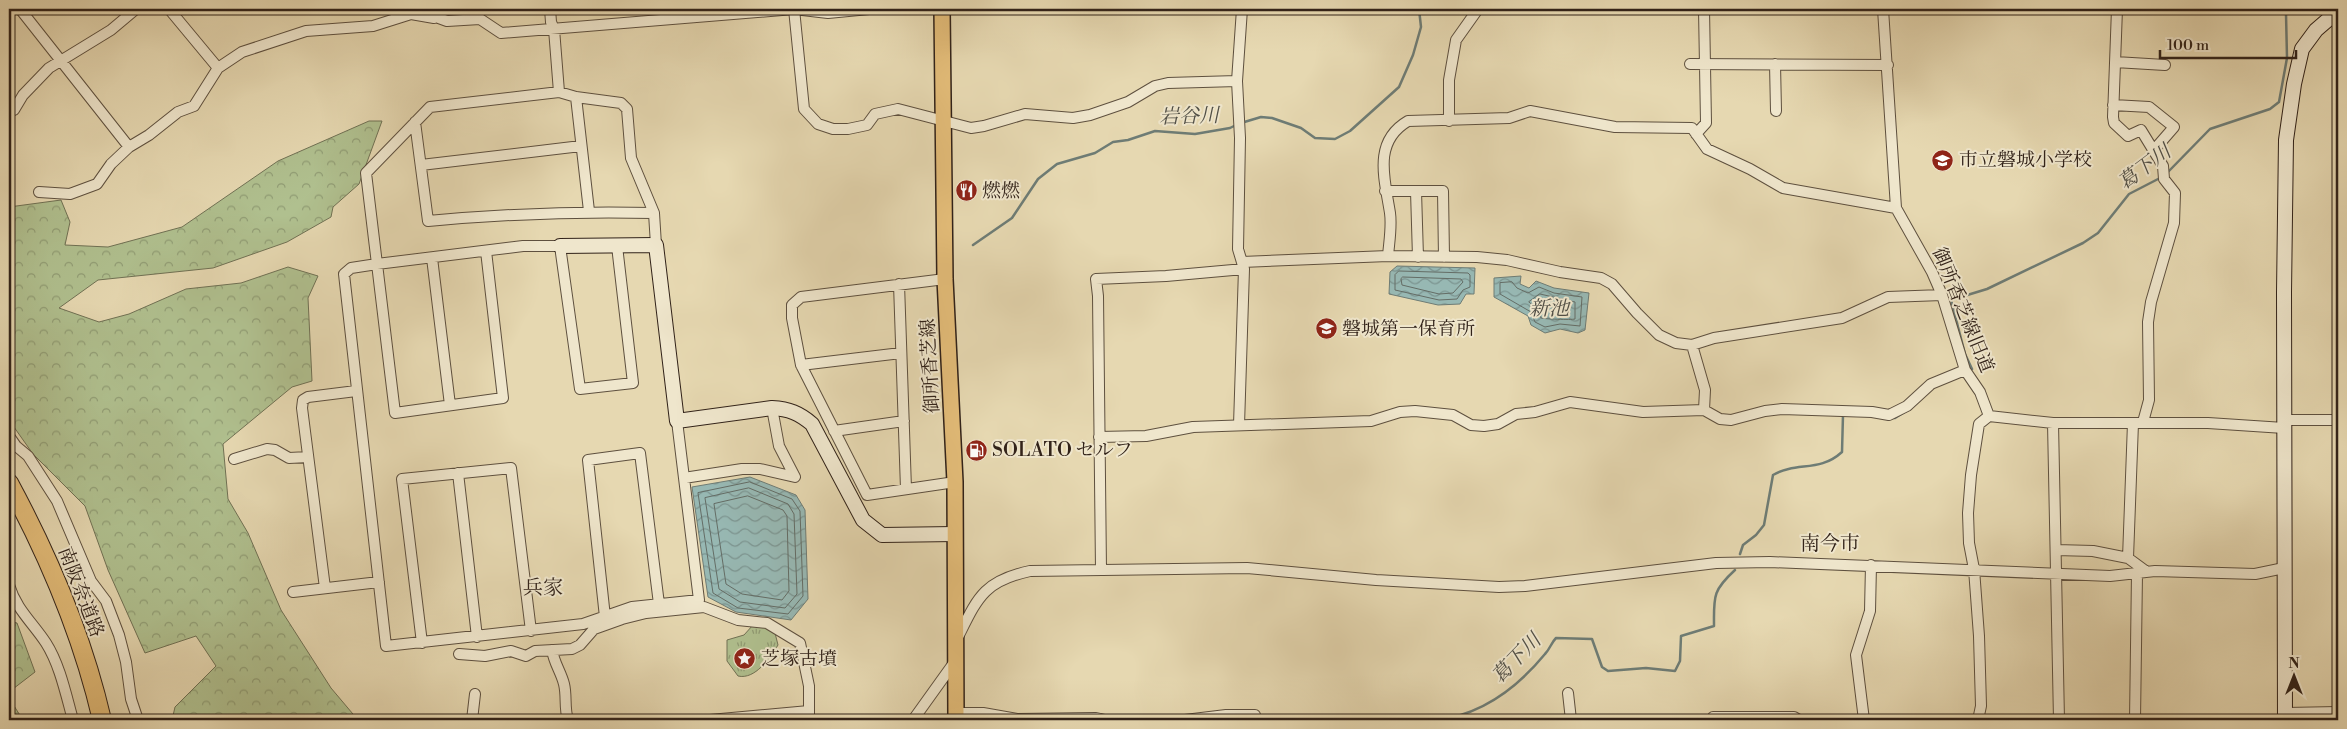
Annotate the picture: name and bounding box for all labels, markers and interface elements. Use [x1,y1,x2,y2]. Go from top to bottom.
scale bar [2160,28,2296,60]
text: 100 m [2167,36,2209,55]
water label: 岩谷川 [1159,103,1221,131]
water label: 葛下川 [2114,139,2178,196]
school or university icon: 市立磐城小学校 [1931,148,1955,172]
place label: 市立磐城小学校 [1959,148,2092,172]
restaurant icon: 燃燃 [954,179,978,203]
place label: 燃燃 [982,179,1020,203]
street label: 御所香芝線旧道 [1927,244,1999,376]
water label: 新池 [1529,297,1571,322]
school or university icon: 磐城第一保育所 [1314,317,1338,341]
place label: 磐城第一保育所 [1342,317,1475,341]
street label: 御所香芝線 [916,318,944,414]
fuel station icon: SOLATO セルフ [964,438,988,462]
place label: SOLATO セルフ [992,438,1133,462]
district label: 南今市 [1800,532,1860,557]
street label: 南阪奈道路 [53,543,109,641]
district label: 兵家 [523,576,563,601]
water label: 葛下川 [1487,627,1548,689]
place icon: 芝塚古墳 [733,647,757,671]
place label: 芝塚古墳 [761,647,837,671]
north arrow [2270,652,2320,702]
text: N [2288,655,2300,673]

